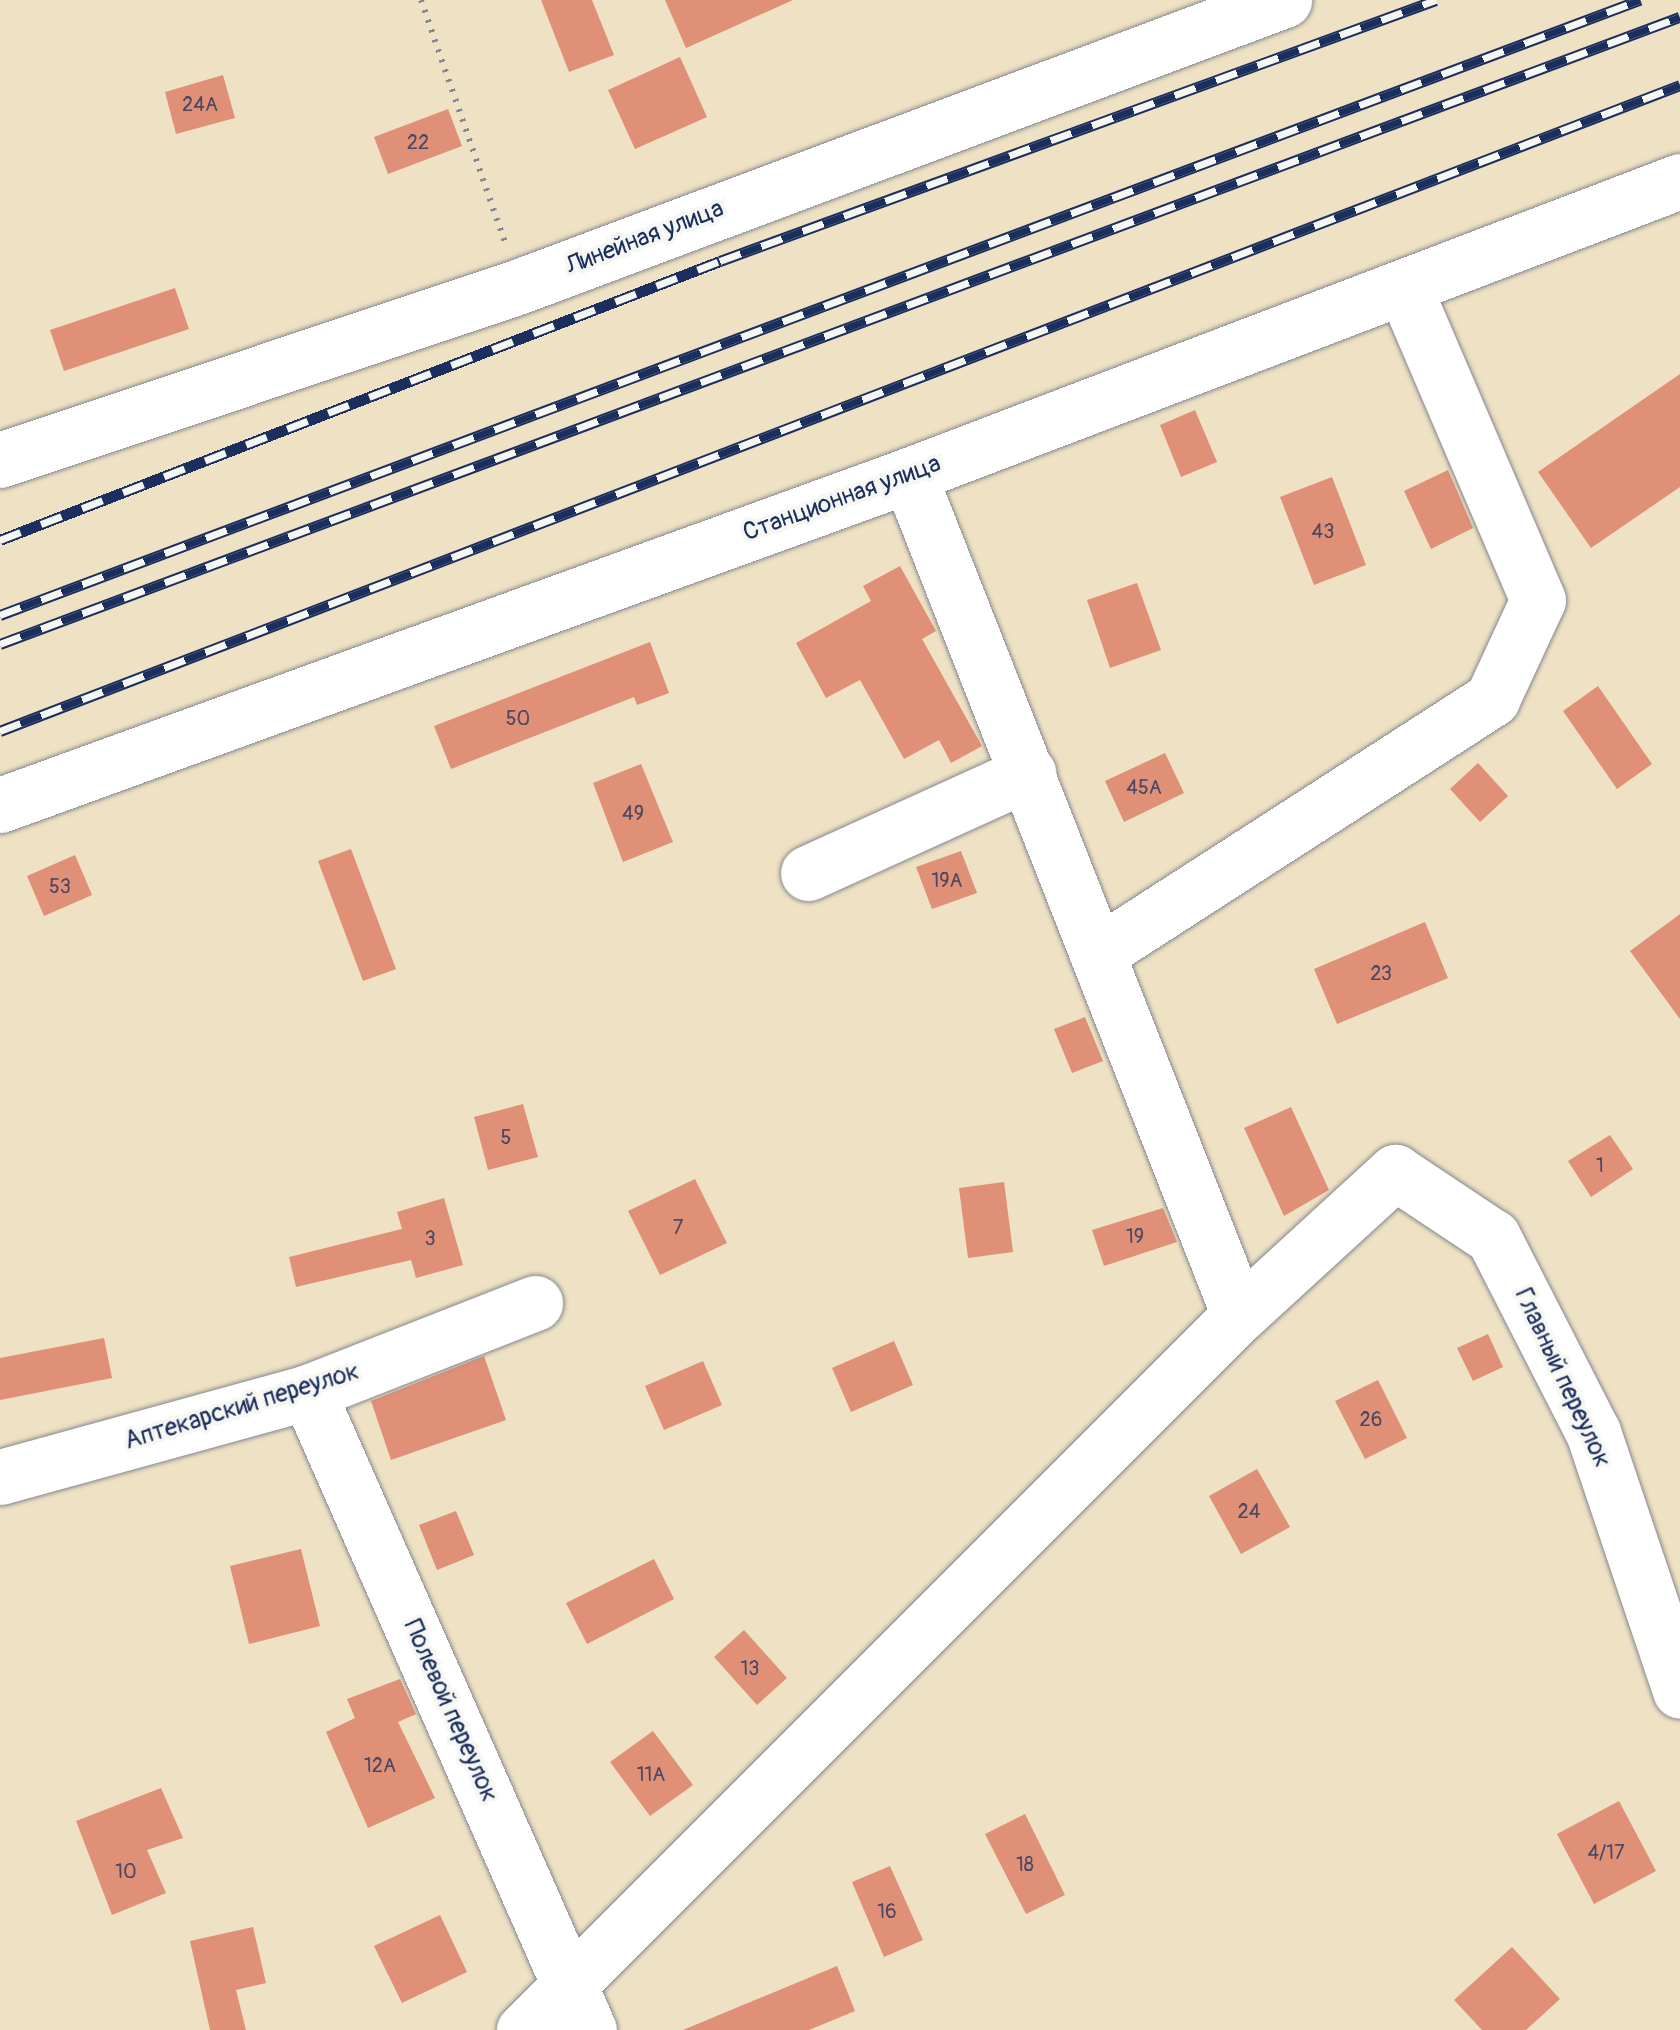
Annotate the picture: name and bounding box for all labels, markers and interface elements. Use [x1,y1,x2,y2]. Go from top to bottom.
house number: 24А [182,92,218,116]
house number: 22 [407,130,429,154]
street label: Линейная улица [562,194,728,282]
street label: Станционная улица [739,449,945,549]
house number: 43 [1312,519,1334,543]
house number: 50 [506,706,530,730]
house number: 45А [1126,775,1162,799]
house number: 49 [622,801,644,825]
house number: 19А [931,868,963,892]
house number: 53 [49,874,71,898]
house number: 23 [1370,961,1392,985]
house number: 5 [501,1125,511,1149]
house number: 1 [1596,1153,1604,1177]
house number: 7 [673,1215,683,1239]
house number: 19 [1126,1224,1144,1248]
house number: 3 [424,1226,436,1250]
street label: Главный переулок [1507,1284,1617,1472]
street label: Аптекарский переулок [121,1357,363,1457]
house number: 26 [1360,1407,1382,1431]
house number: 24 [1238,1499,1260,1523]
street label: Полевой переулок [396,1615,504,1807]
house number: 13 [741,1656,759,1680]
house number: 12А [364,1753,396,1777]
house number: 11А [637,1762,665,1786]
house number: 4/17 [1587,1840,1625,1864]
house number: 18 [1016,1852,1034,1876]
house number: 10 [115,1859,137,1883]
house number: 16 [877,1899,897,1923]

